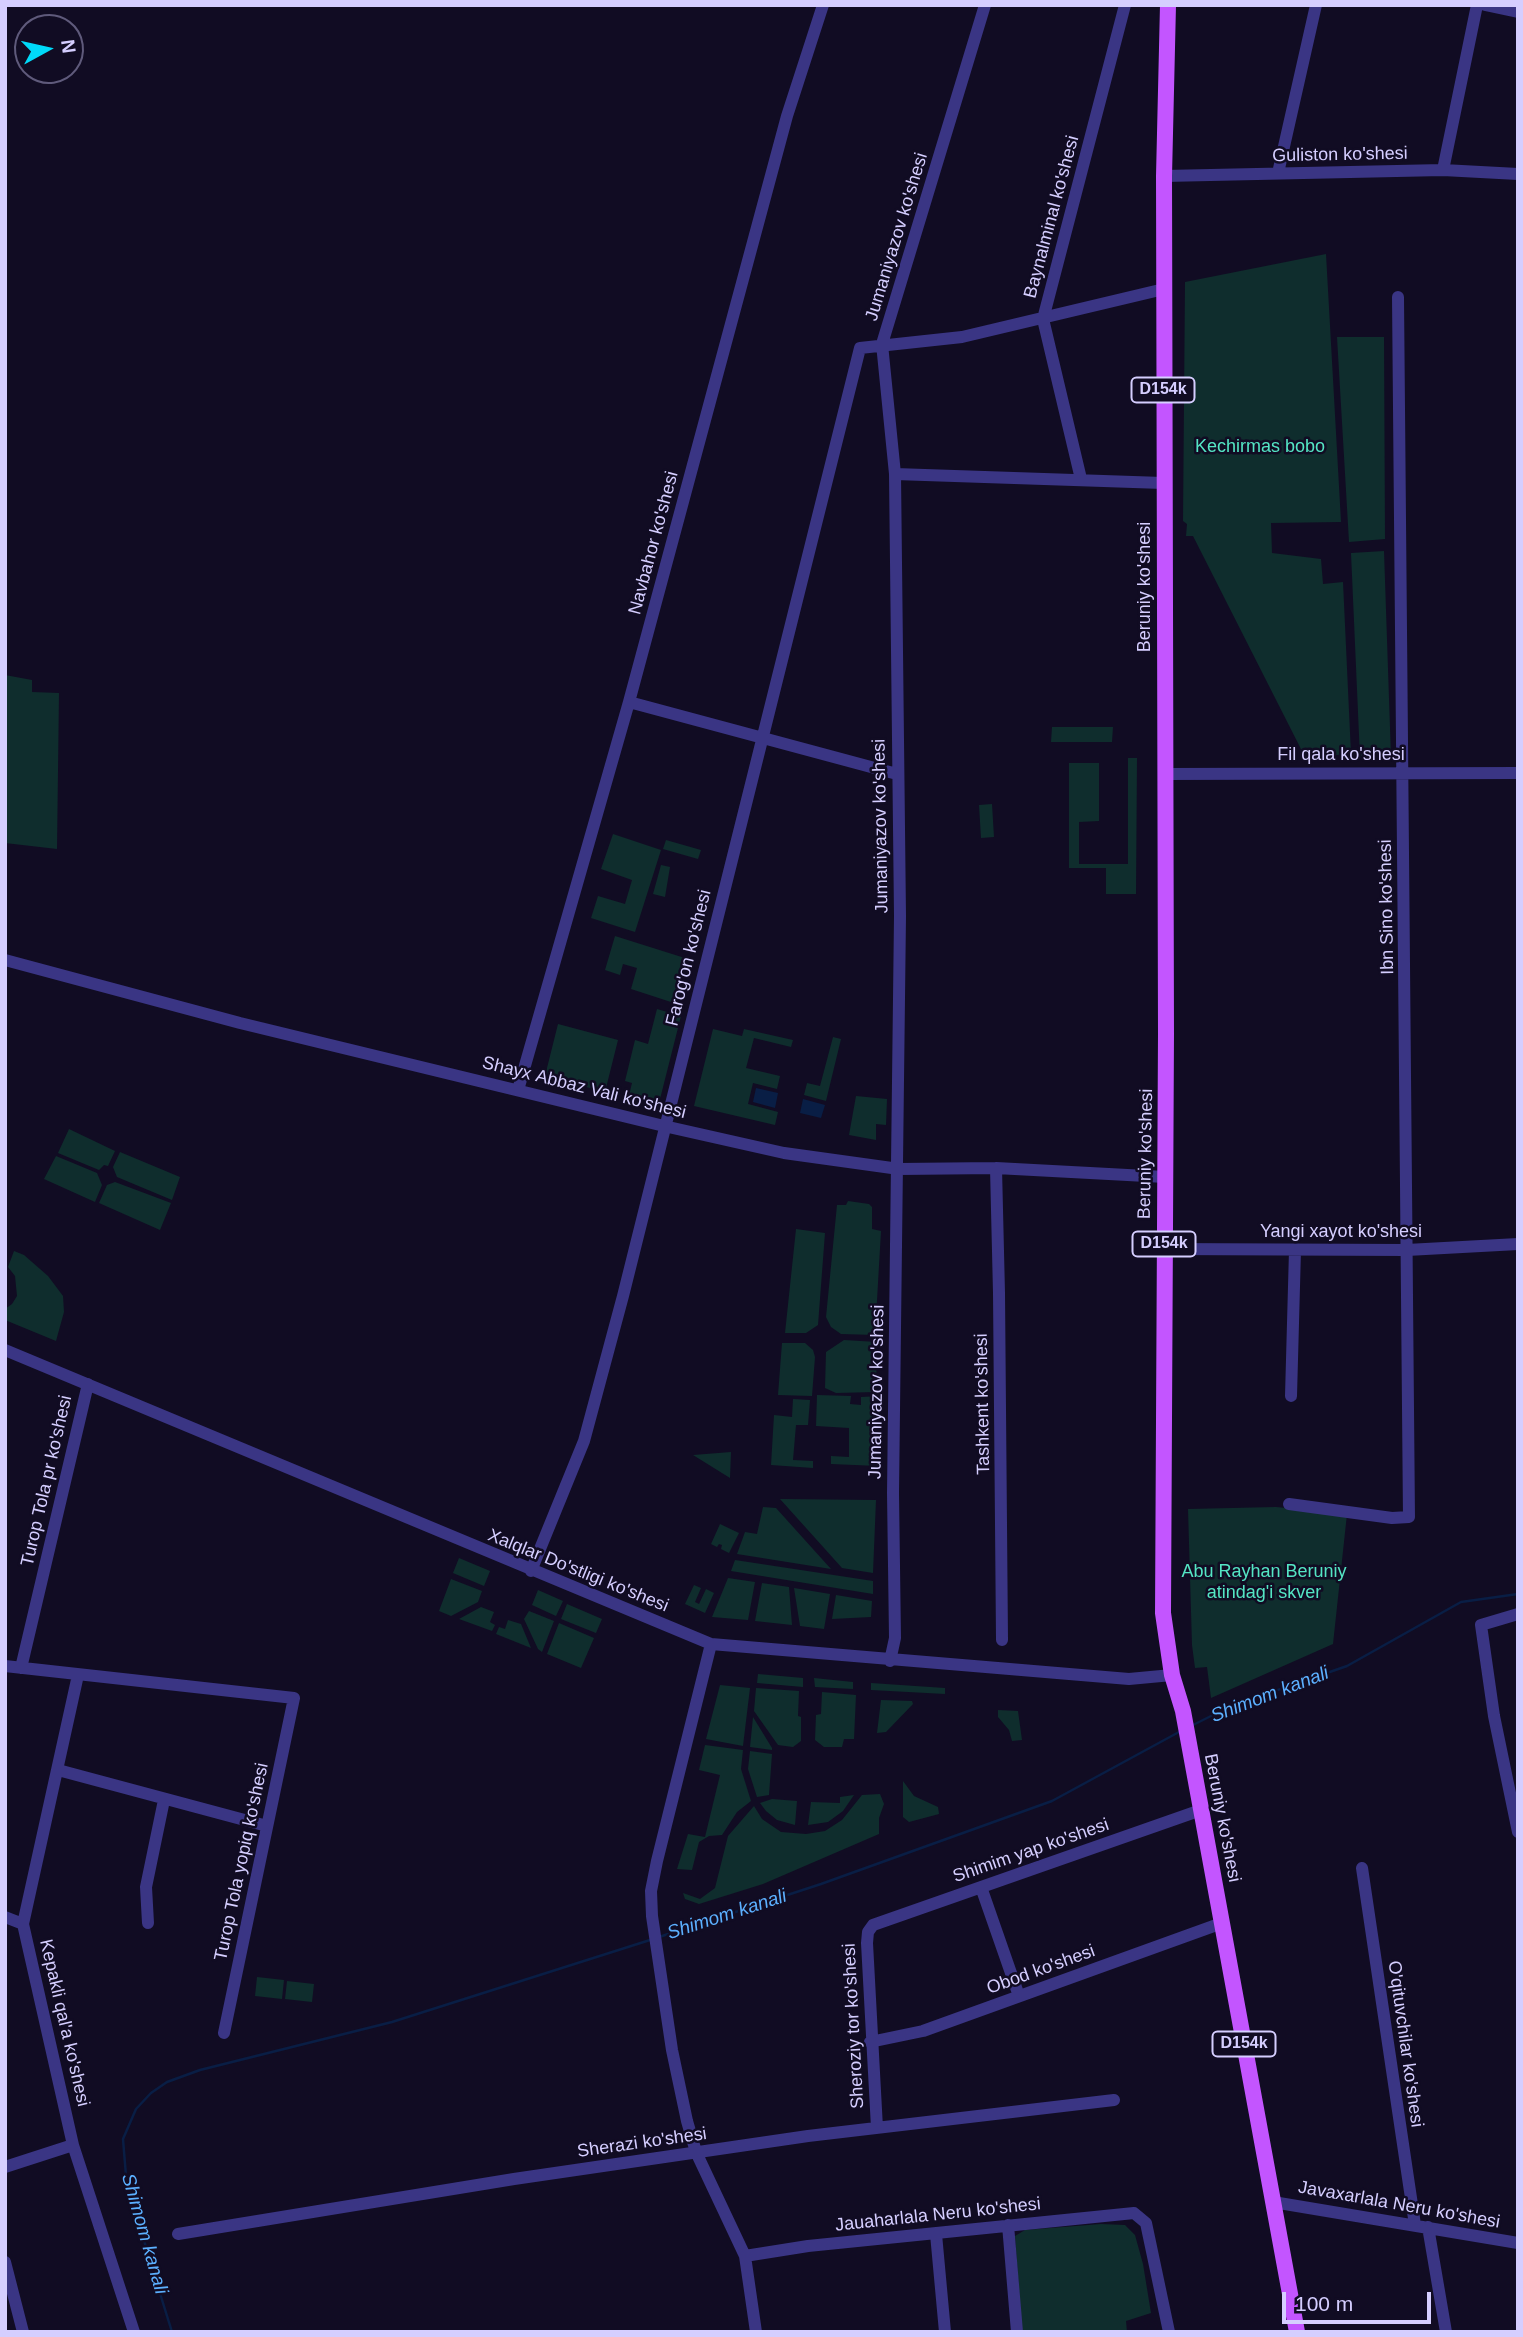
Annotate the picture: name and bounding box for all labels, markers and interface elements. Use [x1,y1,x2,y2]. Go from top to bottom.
north arrow [14,14,84,84]
text: N [57,38,80,55]
street label: Baynalminal ko'shesi [1020,133,1084,301]
street label: Guliston ko'shesi [1272,143,1408,167]
street label: Jumaniyazov ko'shesi [861,150,933,324]
road number: D154k [1132,378,1194,402]
park label: Kechirmas bobo [1195,436,1325,458]
street label: Navbahor ko'shesi [624,469,684,617]
street label: Beruniy ko'shesi [1134,522,1156,652]
street label: Jumaniyazov ko'shesi [869,739,893,913]
street label: Fil qala ko'shesi [1277,744,1405,766]
street label: Ibn Sino ko'shesi [1375,839,1399,975]
street label: Farog'on ko'shesi [662,887,716,1029]
street label: Shayx Abbaz Vali ko'shesi [480,1052,688,1124]
street label: Beruniy ko'shesi [1134,1089,1158,1219]
street label: Yangi xayot ko'shesi [1260,1221,1422,1243]
road number: D154k [1132,1232,1196,1256]
street label: Jumaniyazov ko'shesi [865,1305,889,1479]
street label: Tashkent ko'shesi [971,1333,995,1475]
street label: Turop Tola pr ko'shesi [17,1393,77,1569]
street label: Xalqlar Do'stligi ko'shesi [485,1525,671,1617]
park label: Abu Rayhan Beruniy atindag'i skver [1181,1561,1347,1604]
water label: Shimom kanali [1208,1662,1332,1728]
street label: Beruniy ko'shesi [1199,1752,1245,1884]
street label: Turop Tola yopiq ko'shesi [210,1761,274,1963]
street label: Shimim yap ko'shesi [950,1814,1112,1888]
water label: Shimom kanali [664,1885,790,1945]
street label: Kepakli qal'a ko'shesi [34,1937,94,2109]
street label: Obod ko'shesi [984,1940,1098,2000]
street label: Sheroziy tor ko'shesi [839,1943,869,2109]
street label: O'qituvchilar ko'shesi [1383,1959,1427,2129]
road number: D154k [1212,2032,1276,2056]
street label: Sherazi ko'shesi [576,2123,708,2163]
water label: Shimom kanali [116,2171,172,2297]
street label: Javaxarlala Neru ko'shesi [1296,2177,1502,2233]
street label: Jauaharlala Neru ko'shesi [834,2193,1042,2237]
scale bar [1285,2278,1434,2322]
text: 100 m [1295,2292,1353,2315]

